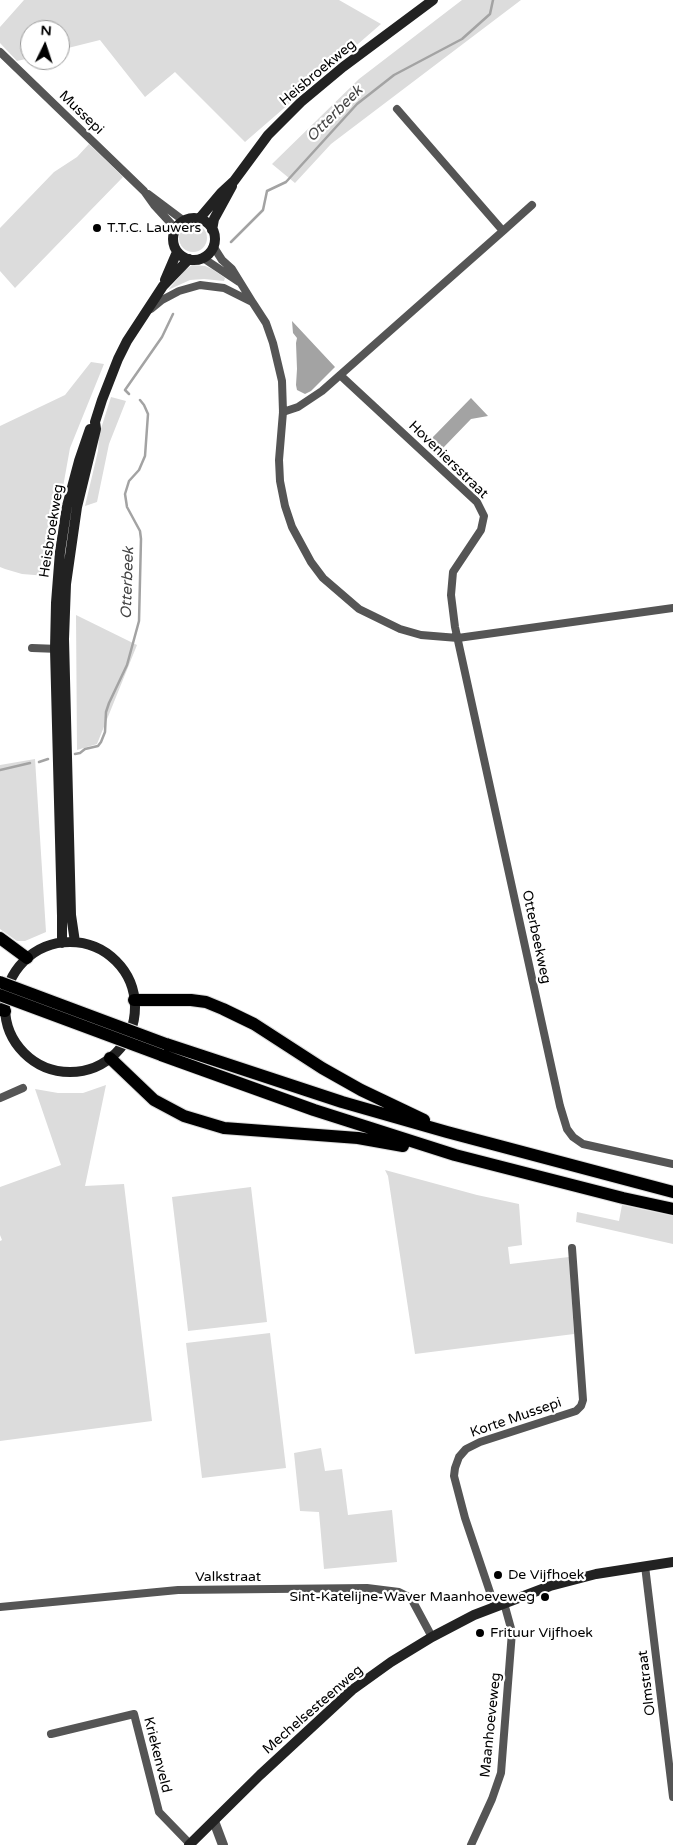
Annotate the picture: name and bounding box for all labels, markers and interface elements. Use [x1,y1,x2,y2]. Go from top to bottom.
north arrow [20,20,70,70]
text: N [40,22,52,39]
street label: Heisbroekweg [276,36,360,110]
water label: Otterbeek [303,82,367,146]
street label: Mussepi [55,88,107,138]
place label: T.T.C. Lauwers [107,220,201,236]
marker: T.T.C. Lauwers [91,222,103,234]
street label: Hoveniersstraat [405,418,491,502]
street label: Heisbroekweg [36,483,68,579]
water label: Otterbeek [118,547,138,619]
street label: Otterbeekweg [518,889,554,985]
street label: Korte Mussepi [468,1394,564,1442]
place label: De Vijfhoek [508,1567,584,1583]
street label: Valkstraat [195,1569,261,1585]
marker: De Vijfhoek [492,1569,504,1581]
place label: Sint-Katelijne-Waver Maanhoeveweg [289,1589,535,1605]
marker: Sint-Katelijne-Waver Maanhoeveweg [539,1591,551,1603]
place label: Frituur Vijfhoek [490,1625,593,1641]
marker: Frituur Vijfhoek [474,1627,486,1639]
street label: Olmstraat [635,1649,659,1717]
street label: Mechelsesteenweg [259,1662,367,1758]
street label: Maanhoeveweg [477,1672,505,1778]
street label: Kriekenveld [139,1715,175,1795]

